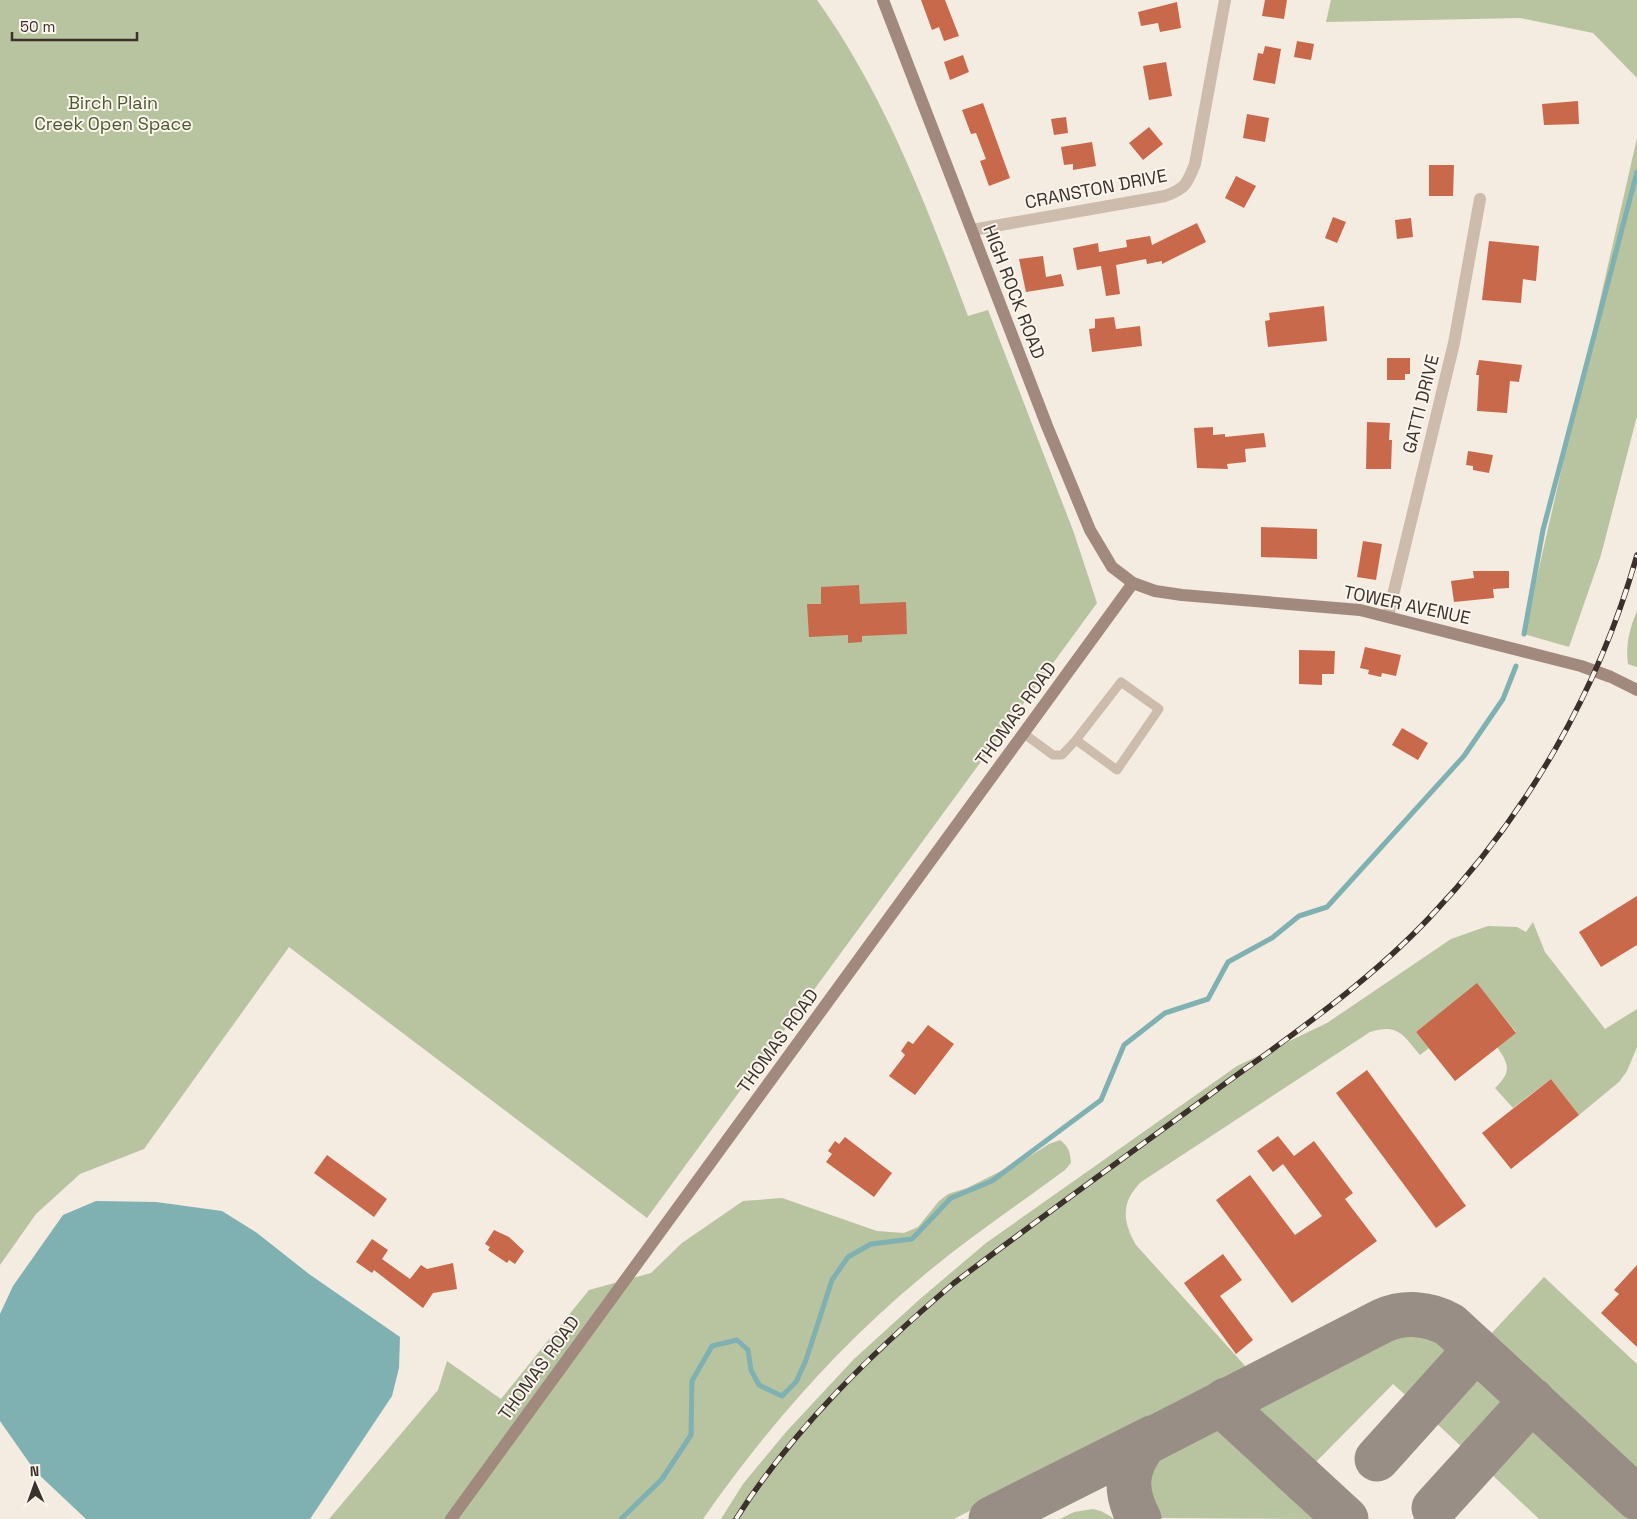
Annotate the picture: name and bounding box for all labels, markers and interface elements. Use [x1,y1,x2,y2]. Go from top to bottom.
scale bar [12,10,138,42]
text: 50 m [20,17,55,36]
park label: Birch Plain Creek Open Space [34,91,192,135]
street label: CRANSTON DRIVE [1023,163,1169,214]
street label: HIGH ROCK ROAD [978,222,1051,362]
street label: GATTI DRIVE [1397,352,1444,456]
street label: TOWER AVENUE [1341,580,1473,629]
street label: THOMAS ROAD [970,657,1061,770]
street label: THOMAS ROAD [732,984,823,1097]
street label: THOMAS ROAD [493,1311,584,1424]
north arrow [10,1459,60,1509]
text: N [30,1462,40,1480]

